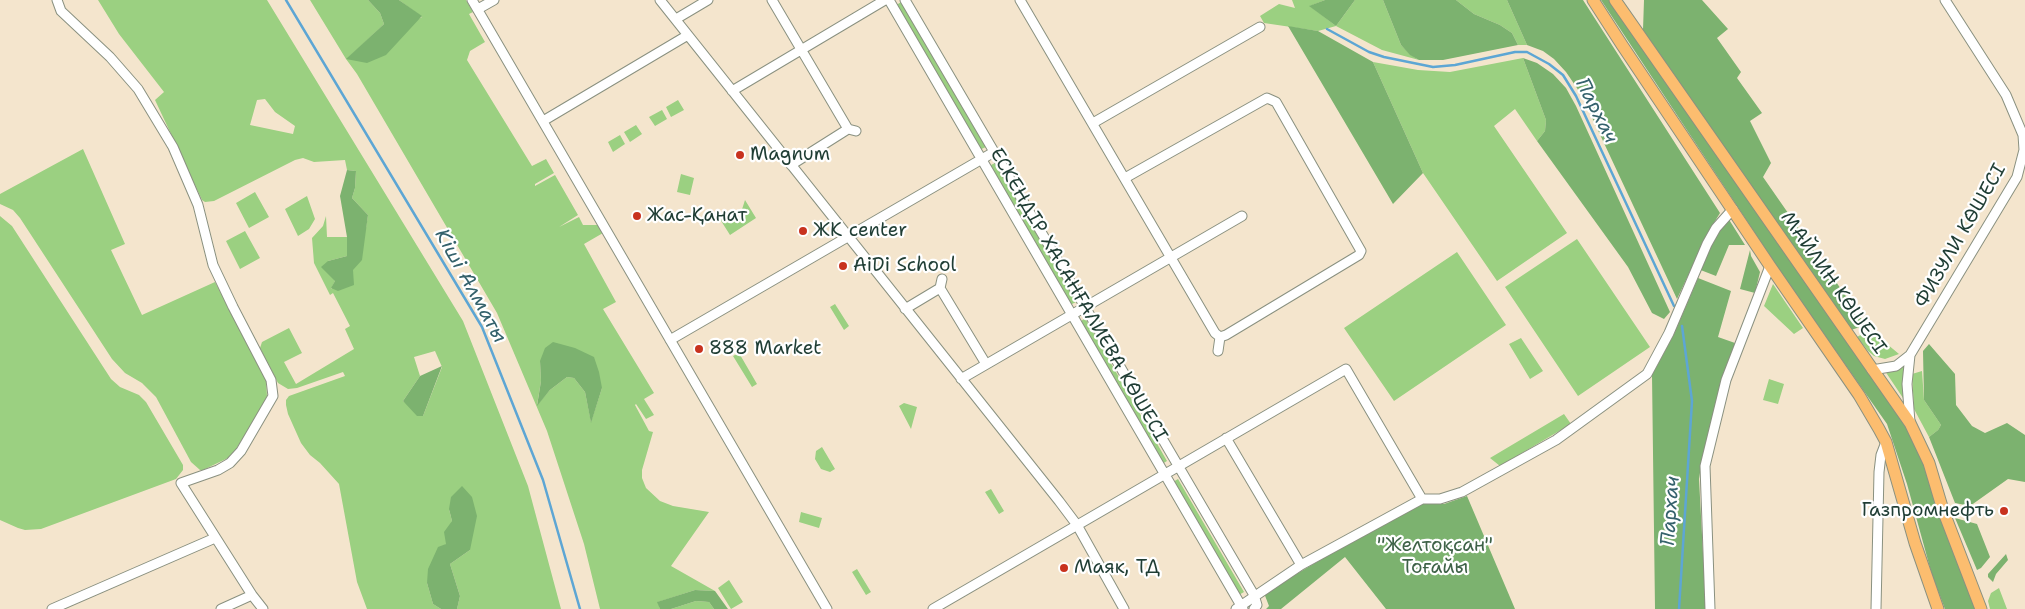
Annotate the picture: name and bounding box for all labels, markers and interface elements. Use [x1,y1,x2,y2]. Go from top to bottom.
water label: Пархач [1569,74,1623,148]
place label: Magnum [750,144,830,166]
street label: ЕСКЕНДІР ХАСАНҒАЛИЕВА КӨШЕСІ [984,144,1172,446]
marker: Magnum [734,149,746,161]
street label: ФИЗУЛИ КӨШЕСІ [1911,160,2011,312]
place label: Жас-Қанат [647,205,747,227]
street label: МАЙЛИН КӨШЕСІ [1775,207,1891,359]
marker: Жас-Қанат [631,210,643,222]
place label: ЖК center [813,220,907,242]
water label: Кіші Алматы [429,225,511,347]
marker: ЖК center [797,225,809,237]
place label: AiDi School [853,255,956,277]
marker: AiDi School [837,260,849,272]
place label: 888 Market [709,338,822,360]
marker: 888 Market [693,343,705,355]
water label: Пархач [1657,475,1685,547]
place label: Газпромнефть [1862,500,1994,522]
marker: Газпромнефть [1998,505,2010,517]
park label: "Желтоқсан" Тоғайы [1377,535,1493,579]
place label: Маяк, ТД [1074,557,1160,579]
marker: Маяк, ТД [1058,562,1070,574]

